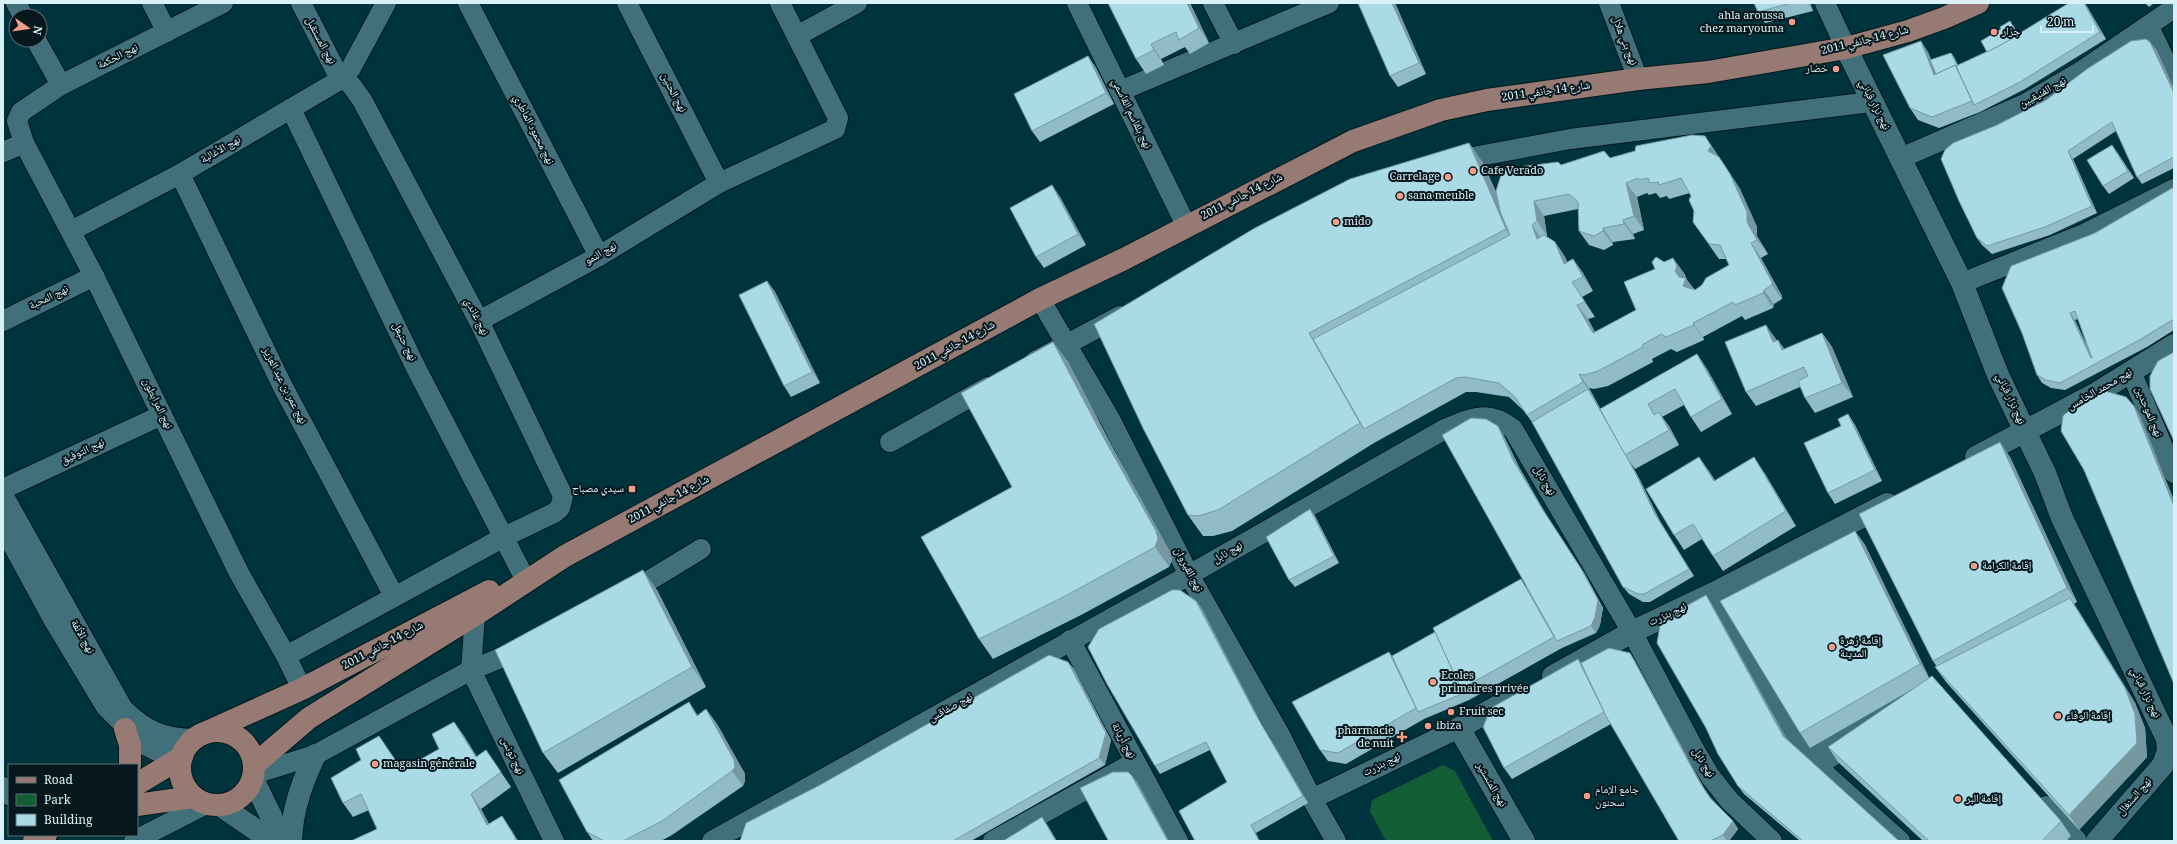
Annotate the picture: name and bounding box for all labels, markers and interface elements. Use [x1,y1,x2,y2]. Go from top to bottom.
place label: ahla aroussa chez maryouma [1700,7,1784,39]
north arrow [8,8,48,48]
scale bar [2041,8,2093,34]
street label: نهج بني هلال [1606,13,1642,69]
text: 20 m [2047,13,2074,34]
street label: نهج المستقبل [299,14,341,68]
marker: ahla aroussa chez maryouma [1787,17,1797,27]
street label: شارع 14 جانفي 2011 [1819,21,1911,61]
place label: جزار [2001,23,2020,42]
text: N [26,24,47,37]
marker: جزار [1989,27,1999,37]
street label: نهج الحكمة [94,39,142,75]
place label: خضار [1804,60,1828,79]
marker: خضار [1831,64,1841,74]
street label: نهج الحنين [655,70,691,116]
street label: نهج الفنيقيين [2016,72,2070,114]
street label: نهج بلقاسم القاسمي [1106,75,1156,153]
street label: شارع 14 جانفي 2011 [1500,76,1592,108]
street label: نهج نزار قباني [1853,76,1895,134]
street label: نهج محمود الماطري [507,91,559,169]
street label: نهج الأغالبة [197,131,245,169]
place label: Cafe Verado [1481,162,1543,181]
marker: Cafe Verado [1468,166,1478,176]
street label: شارع 14 جانفي 2011 [1198,168,1286,226]
place label: Carrelage [1389,168,1440,187]
marker: Carrelage [1443,172,1453,182]
place label: sana meuble [1408,187,1474,206]
marker: sana meuble [1395,191,1405,201]
place label: mido [1344,213,1371,232]
marker: mido [1331,217,1341,227]
street label: نهج النمو [581,237,621,271]
street label: نهج المحبة [26,280,72,316]
street label: نهج غاندي [458,295,494,339]
street label: شارع 14 جانفي 2011 [911,316,999,376]
street label: نهج حنبعل [386,319,422,365]
street label: نهج عمر بن عبد العزيز [256,343,312,428]
street label: نهج محمد الخامس [2064,364,2136,416]
street label: نهج نزار قباني [1990,370,2030,428]
street label: نهج المرابطون [136,375,178,433]
street label: نهج الموحدين [2129,383,2167,441]
street label: نهج التوفيق [58,434,108,470]
street label: نهج نابل [1528,462,1560,500]
street label: شارع 14 جانفي 2011 [625,471,713,529]
place label: سيدي مصباح [572,480,624,499]
marker: سيدي مصباح [627,484,637,494]
street label: نهج نابل [1209,537,1247,569]
street label: نهج القيروان [1168,544,1208,596]
place label: إقامة الكرامة [1982,557,2032,576]
marker: إقامة الكرامة [1969,561,1979,571]
street label: نهج بنزرت [1646,598,1690,632]
street label: نهج الألفة [65,616,99,658]
street label: شارع 14 جانفي 2011 [339,617,427,675]
place label: إقامة زهرة المدينة [1840,632,1881,664]
marker: إقامة زهرة المدينة [1827,642,1837,652]
street label: نهج نزار قباني [2124,664,2166,722]
place label: Ecoles primaires privée [1441,667,1529,699]
marker: Ecoles primaires privée [1428,677,1438,687]
street label: نهج صفاقس [925,688,977,728]
place label: Fruit sec [1459,703,1504,722]
marker: Fruit sec [1446,707,1456,717]
place label: إقامة الوفاء [2066,707,2111,726]
marker: إقامة الوفاء [2053,711,2063,721]
place label: ibiza [1436,717,1462,736]
street label: نهج أريانة [1106,720,1140,762]
marker: ibiza [1423,721,1433,731]
place label: pharmacie de nuit [1337,722,1394,754]
marker: pharmacie de nuit [1397,732,1407,742]
street label: نهج تونس [495,734,529,778]
street label: نهج نابل [1686,744,1720,782]
street label: نهج بنزرت [1360,748,1404,782]
place label: magasin générale [383,755,475,774]
street label: نهج المنستير [1470,758,1512,811]
marker: magasin générale [370,759,380,769]
legend [8,764,138,836]
text: Road [44,771,74,792]
street label: نهج السنغال [2113,773,2157,821]
place label: جامع الإمام سحنون [1595,781,1639,813]
place label: إقامة البر [1965,790,2001,809]
text: Park [44,791,72,812]
marker: جامع الإمام سحنون [1582,791,1592,801]
marker: إقامة البر [1953,794,1963,804]
text: Building [44,811,93,832]

